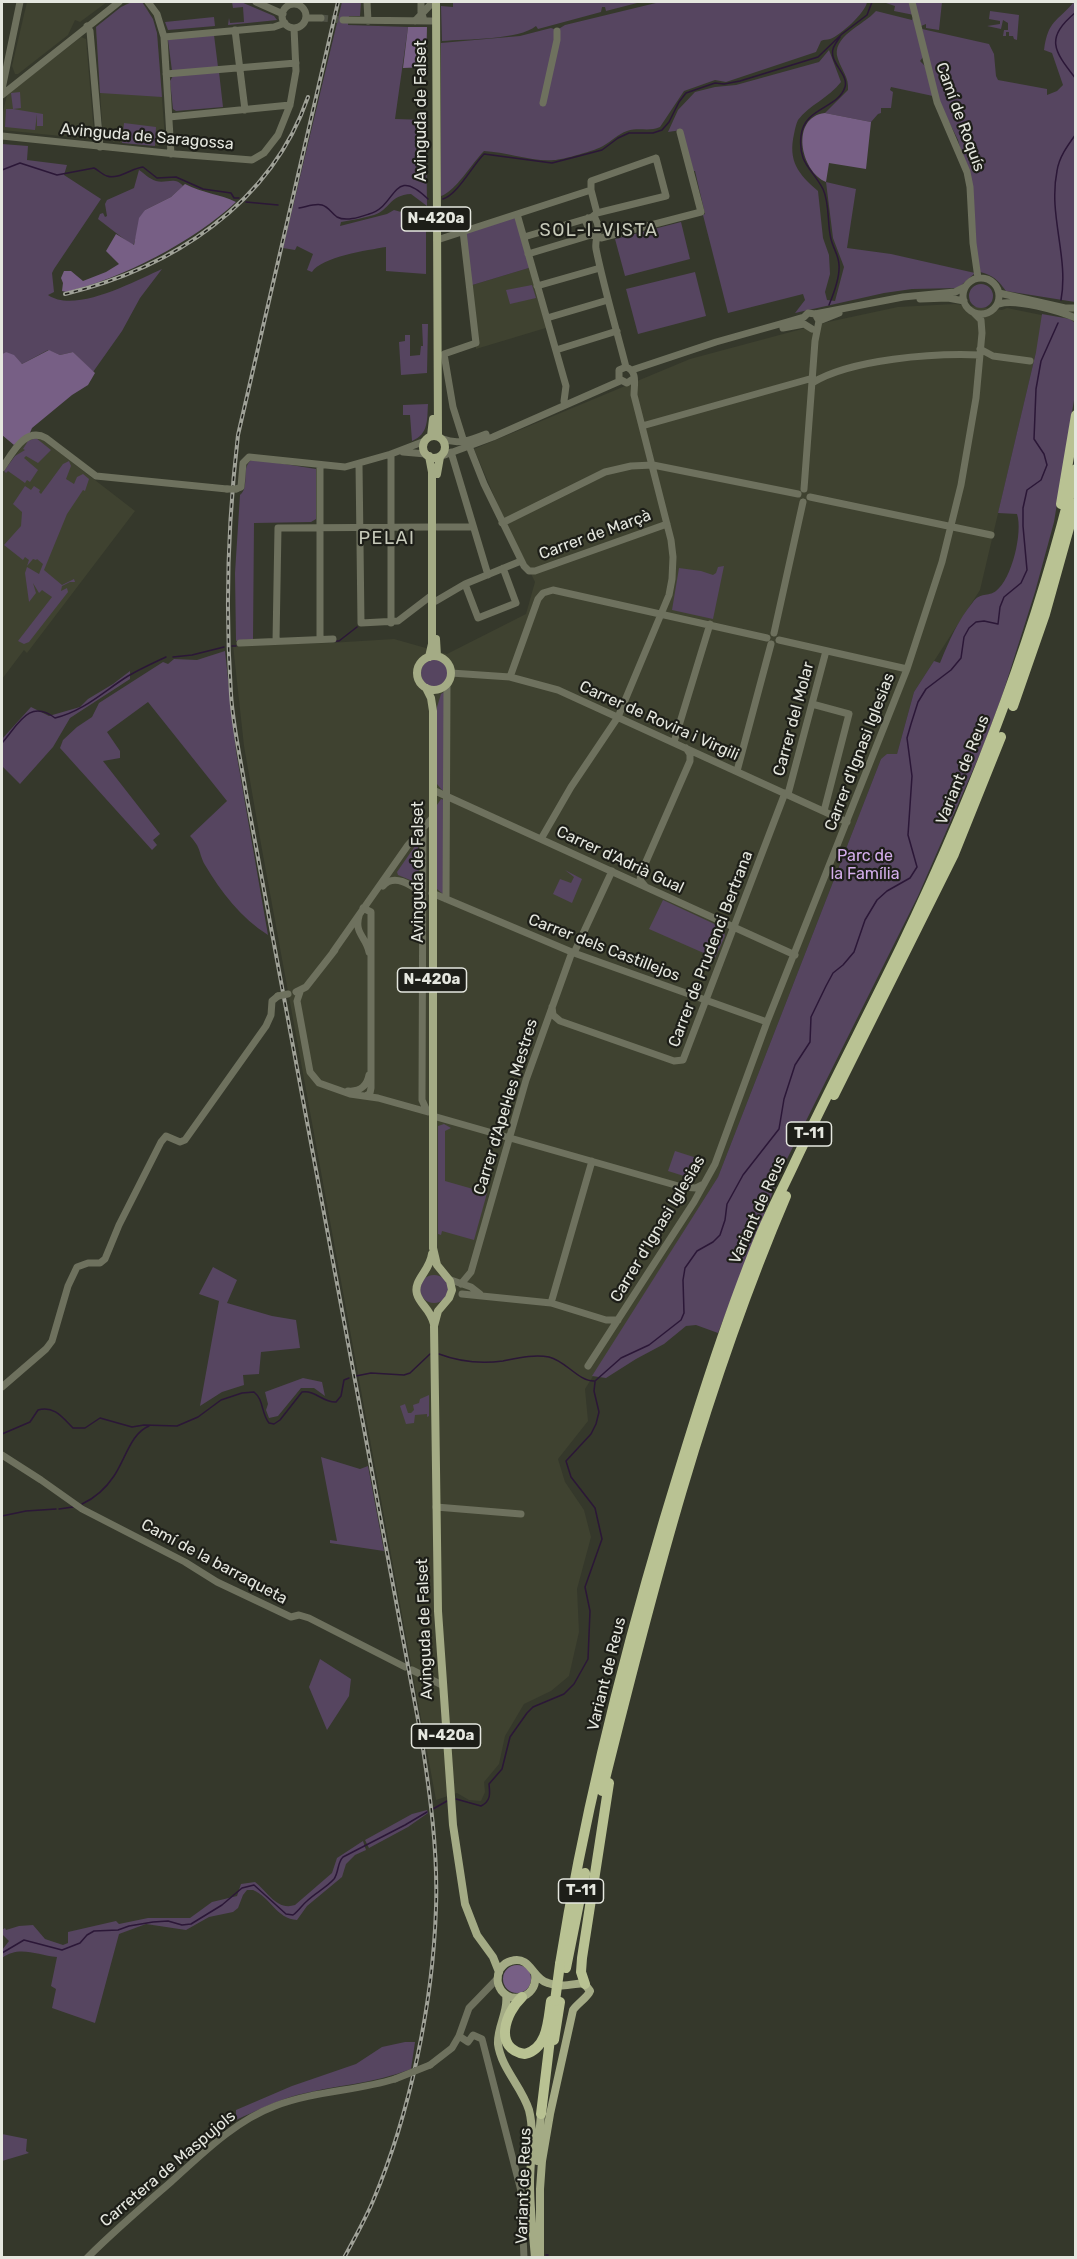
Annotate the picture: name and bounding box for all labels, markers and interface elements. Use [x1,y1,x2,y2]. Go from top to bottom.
street label: Avinguda de Falset [411,40,431,182]
street label: Camí de Roquís [931,60,989,174]
street label: Avinguda de Saragossa [60,120,234,154]
road number: N-420a [402,207,470,231]
district label: SOL-I-VISTA [539,220,659,242]
street label: Carrer de Marçà [536,506,654,564]
district label: PELAI [358,528,416,550]
street label: Carrer del Molar [770,660,818,778]
street label: Carrer d'Ignasi Iglesias [821,670,899,834]
street label: Carrer de Rovira i Virgili [576,677,742,765]
street label: Variant de Reus [932,712,994,828]
street label: Avinguda de Falset [408,801,428,943]
street label: Carrer d'Adrià Gual [553,822,687,898]
park label: Parc de la Família [830,846,900,884]
street label: Carrer de Prudenci Bertrana [665,848,757,1050]
street label: Carrer dels Castillejos [525,910,683,986]
road number: N-420a [398,968,466,992]
street label: Carrer d'Apel·les Mestres [470,1016,542,1198]
road number: T-11 [786,1122,832,1146]
street label: Carrer d'Ignasi Iglesias [607,1152,709,1306]
street label: Variant de Reus [726,1153,790,1267]
street label: Camí de la barraqueta [138,1515,290,1609]
street label: Avinguda de Falset [413,1558,437,1700]
street label: Variant de Reus [584,1615,630,1733]
road number: N-420a [412,1724,480,1748]
road number: T-11 [558,1879,604,1903]
street label: Carretera de Maspujols [96,2107,240,2231]
street label: Variant de Reus [512,2127,536,2245]

